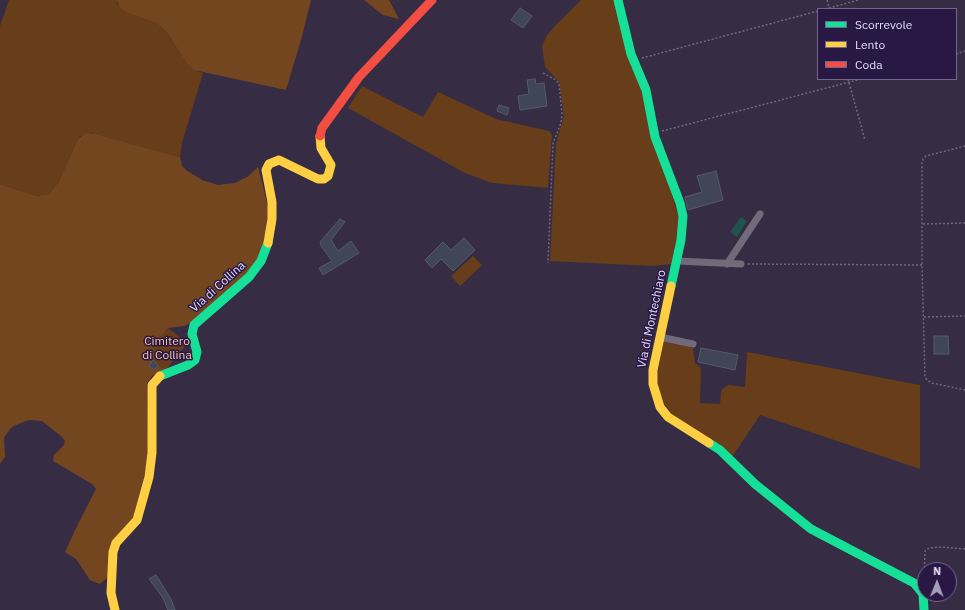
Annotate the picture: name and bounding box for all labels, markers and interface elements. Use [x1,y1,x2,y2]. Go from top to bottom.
legend [817,8,957,80]
text: Scorrevole [855,17,912,32]
text: Lento [855,37,885,52]
text: Coda [855,57,883,72]
street label: Via di Collina [187,258,249,316]
street label: Via di Montechiaro [635,269,669,369]
park label: Cimitero di Collina [142,335,192,363]
north arrow [917,562,957,602]
text: N [933,564,941,578]

